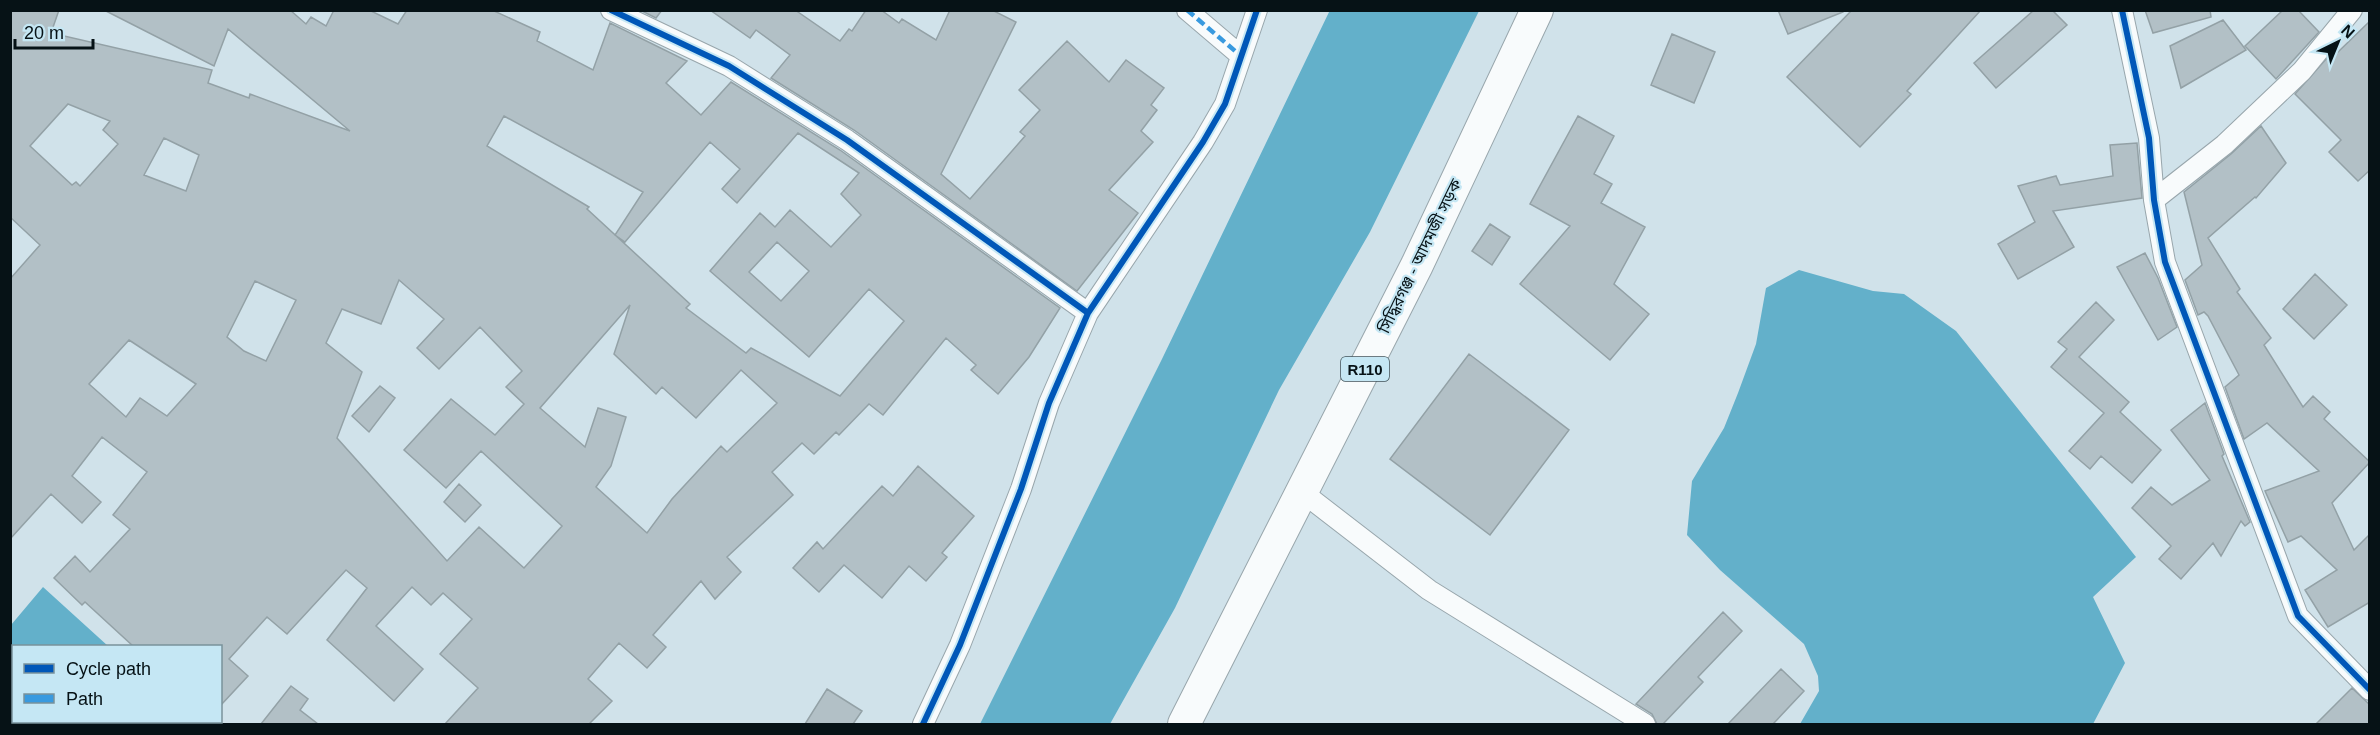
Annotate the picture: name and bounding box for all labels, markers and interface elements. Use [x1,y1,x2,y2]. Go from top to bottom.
scale bar [15,12,93,50]
north arrow [2308,12,2368,72]
text: N [2338,21,2358,42]
text: 20 m [24,23,64,43]
street label: সিদ্ধিরগঞ্জ - আদমজী সড়ক [1374,175,1465,337]
road number: R110 [1341,357,1389,381]
legend [12,645,222,723]
text: Cycle path [66,659,151,679]
text: Path [66,689,103,709]

